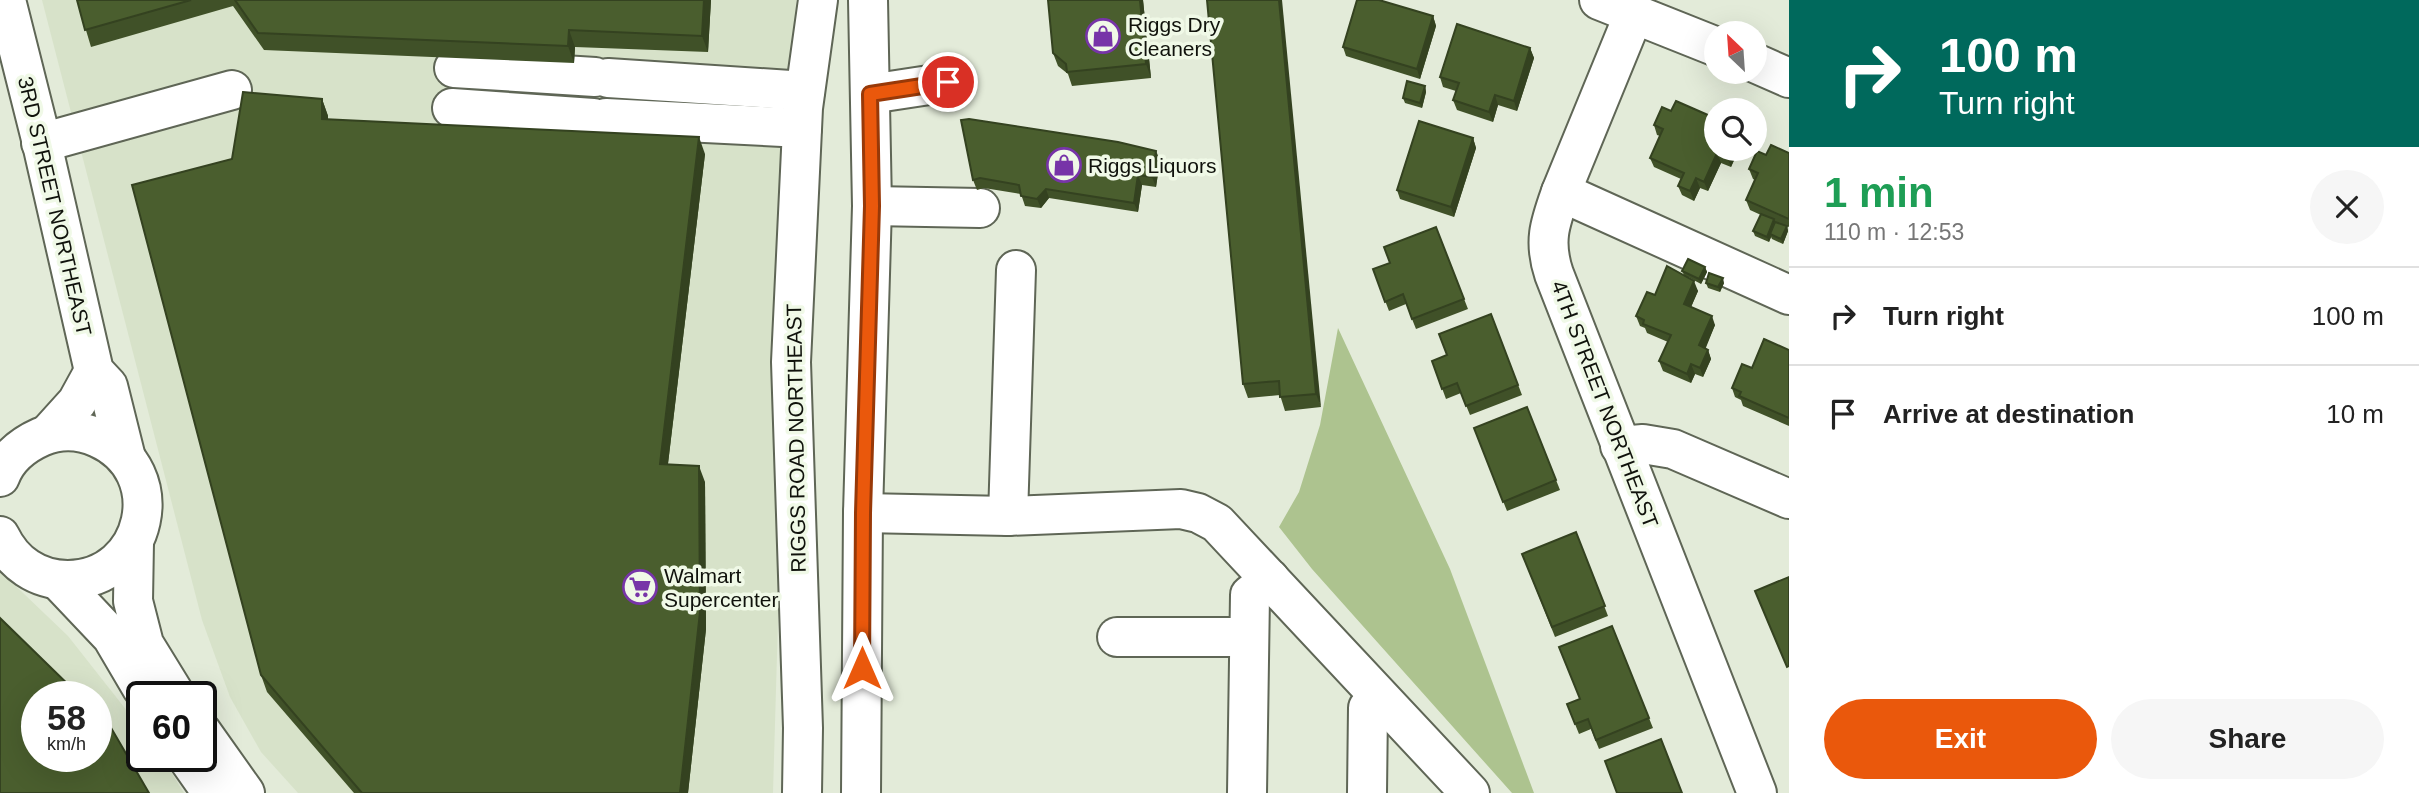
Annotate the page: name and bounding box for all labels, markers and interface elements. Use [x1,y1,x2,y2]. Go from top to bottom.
place label: Riggs Dry Cleaners [1128,13,1221,60]
shop icon: Riggs Dry Cleaners [1084,17,1122,55]
north arrow [1704,21,1768,84]
map controls [1704,21,1767,161]
icon: right [1824,28,1915,119]
text: 100 m [1939,28,2078,82]
pin [918,52,978,112]
icon: arrive [929,63,967,101]
street label: 3RD STREET NORTHEAST [14,74,96,338]
text: Turn right [1939,85,2075,121]
button: search [1704,98,1767,161]
shop icon: Riggs Liquors [1045,146,1083,184]
place label: Riggs Liquors [1088,154,1216,177]
text: 1 min [1824,169,1934,216]
button: close [2310,170,2384,244]
text: 110 m · 12:53 [1824,219,1964,245]
street label: 4TH STREET NORTHEAST [1547,277,1663,531]
icon: right [1824,297,1862,335]
text: Turn right [1883,301,2004,331]
text: 100 m [2312,301,2384,331]
street label: RIGGS ROAD NORTHEAST [782,303,810,573]
icon: arrive [1824,395,1862,433]
text: Arrive at destination [1883,399,2134,429]
text: 10 m [2326,399,2384,429]
place label: Walmart Supercenter [664,564,778,611]
supermarket icon: Walmart Supercenter [621,568,659,606]
position arrow [825,631,899,705]
speed limit sign: 60 [126,681,217,772]
text: 58 [47,698,86,737]
button: Exit [1824,699,2097,779]
button: Share [2111,699,2384,779]
text: km/h [47,734,86,754]

